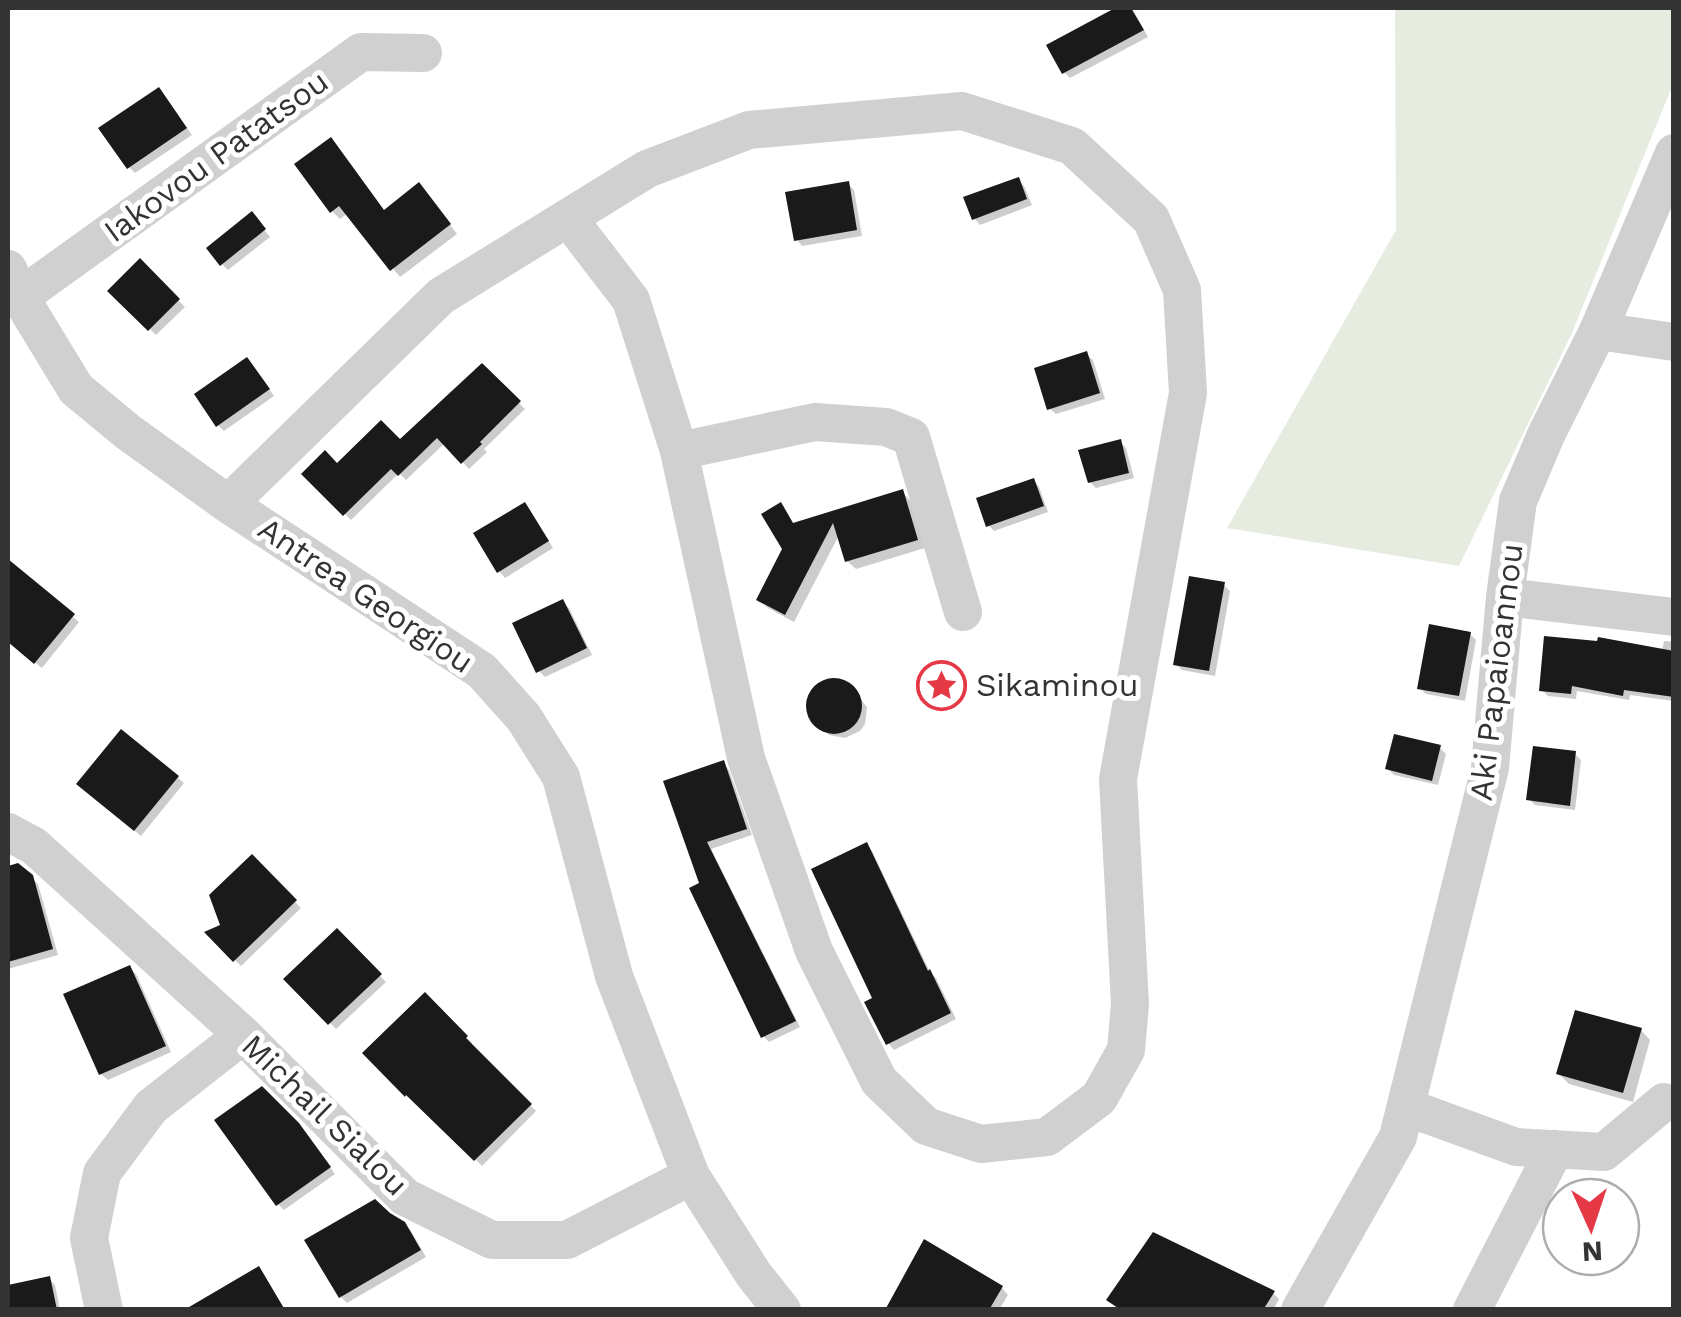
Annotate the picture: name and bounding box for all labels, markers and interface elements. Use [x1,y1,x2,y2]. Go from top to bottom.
street label: Iakovou Patatsou [97,62,335,250]
street label: Antrea Georgiou [251,509,481,681]
street label: Aki Papaioannou [1461,541,1531,803]
place icon: Sikaminou [915,659,967,711]
place label: Sikaminou [976,666,1139,704]
street label: Michail Sialou [234,1026,416,1204]
north arrow [1541,1177,1641,1277]
text: N [1581,1234,1604,1268]

